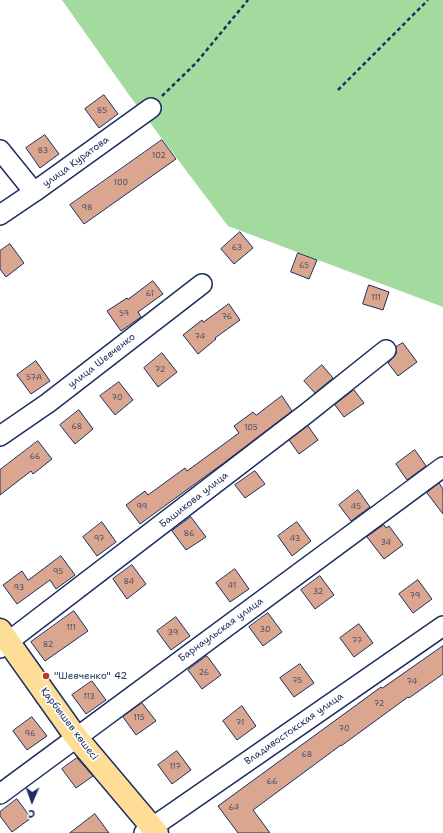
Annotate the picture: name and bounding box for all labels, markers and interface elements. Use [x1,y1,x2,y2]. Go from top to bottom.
house number: 85 [97,106,107,116]
street label: улица Куратова [40,134,112,190]
house number: 83 [38,146,48,156]
house number: 102 [152,151,166,161]
house number: 100 [114,178,128,188]
house number: 98 [81,203,93,213]
house number: 63 [232,243,242,253]
house number: 65 [299,261,309,271]
house number: 61 [146,289,154,299]
house number: 111 [371,293,381,303]
house number: 59 [119,309,129,319]
house number: 76 [222,312,232,322]
street label: улица Шевченко [66,331,138,391]
house number: 74 [195,332,205,342]
house number: 72 [155,365,165,375]
house number: 57А [26,373,42,383]
house number: 70 [111,393,123,403]
house number: 68 [72,422,82,432]
house number: 105 [244,423,258,433]
house number: 66 [30,452,40,462]
street label: Башикова улица [157,469,231,531]
house number: 99 [137,502,147,512]
house number: 45 [351,502,361,512]
house number: 86 [184,529,194,539]
house number: 97 [94,534,104,544]
house number: 43 [290,534,300,544]
house number: 34 [381,538,391,548]
house number: 95 [53,567,63,577]
house number: 84 [124,577,134,587]
house number: 41 [228,581,236,591]
house number: 93 [14,583,24,593]
house number: 32 [313,587,323,597]
house number: 79 [410,591,420,601]
street label: Барнаульская улица [176,595,266,665]
house number: 111 [66,623,76,633]
house number: 30 [259,625,271,635]
house number: 39 [168,628,178,638]
house number: 77 [352,636,362,646]
house number: 82 [43,640,53,650]
house number: 26 [199,668,209,678]
place label: "Шевченко" 42 [54,670,127,682]
marker: "Шевченко" 42 [41,671,51,681]
house number: 75 [292,676,302,686]
house number: 74 [407,677,417,687]
street label: Қарбышев көшесі [38,685,100,763]
street label: Владивостокская улица [242,690,346,768]
house number: 113 [83,692,95,702]
house number: 72 [374,699,384,709]
house number: 115 [133,713,145,723]
house number: 71 [236,718,244,728]
house number: 70 [338,724,350,734]
house number: 96 [24,729,36,739]
house number: 68 [302,750,312,760]
house number: 117 [169,762,181,772]
house number: 66 [267,777,277,787]
north arrow [12,781,52,821]
house number: 64 [229,803,239,813]
text: С [28,806,35,821]

